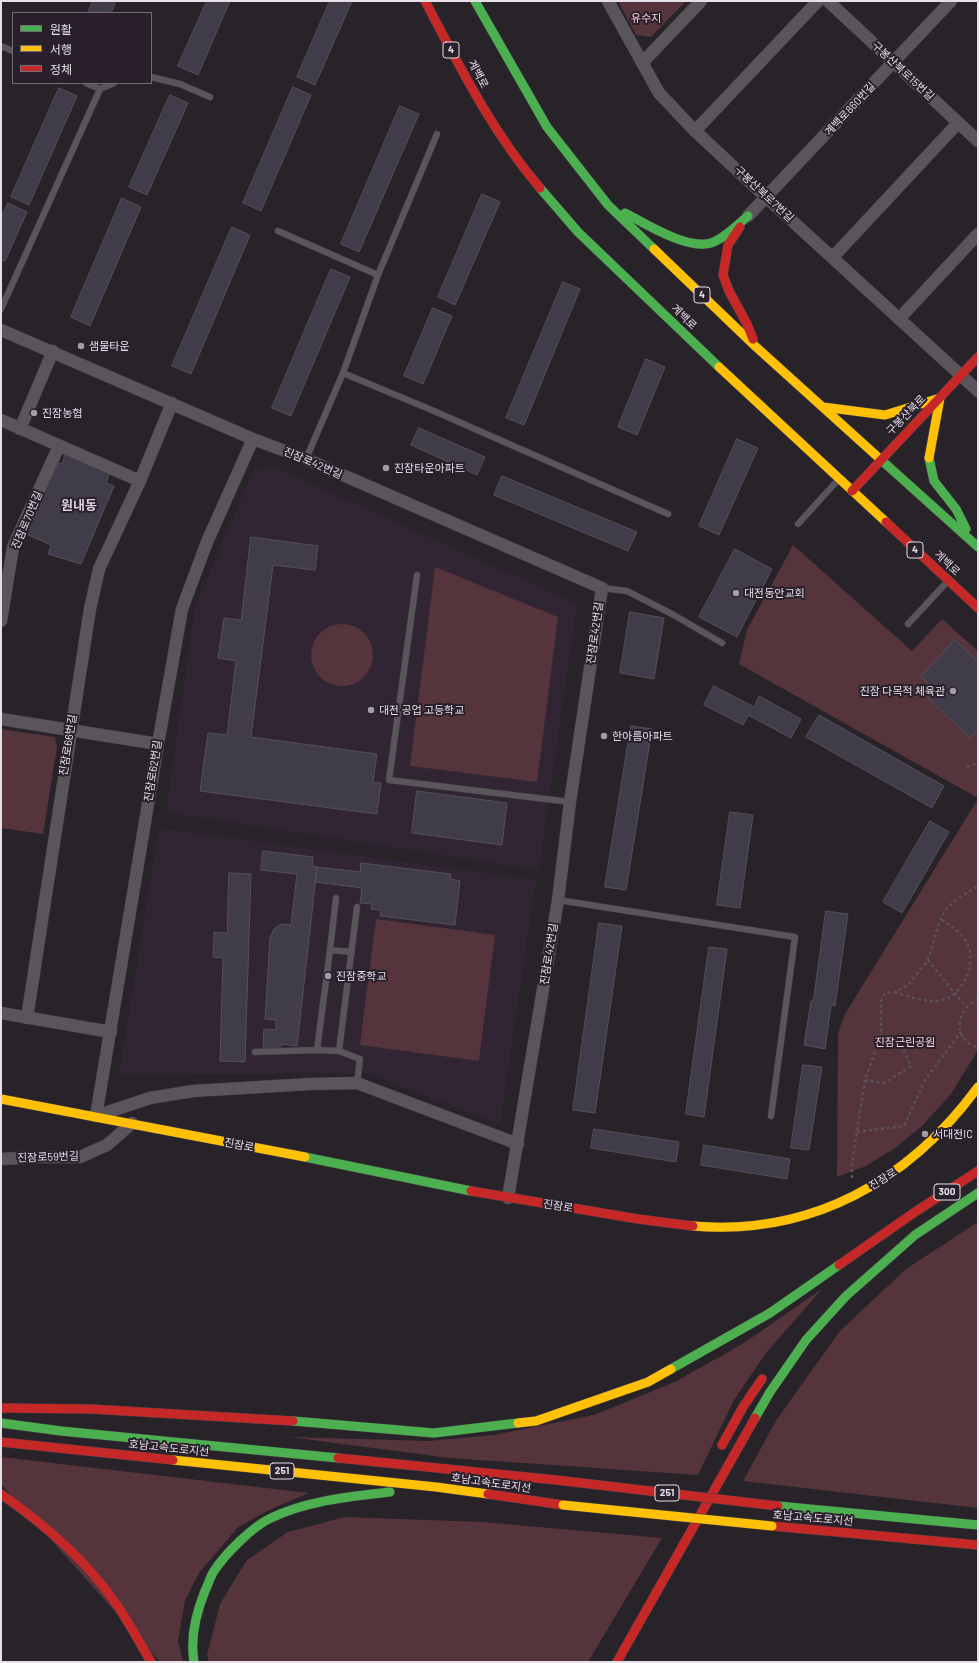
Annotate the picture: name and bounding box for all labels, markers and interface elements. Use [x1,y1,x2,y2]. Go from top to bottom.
park label: 유수지 [631,11,661,25]
legend [12,12,152,84]
text: 원활 [50,22,72,36]
street label: 구봉산북로15번길 [869,39,937,103]
text: 서행 [50,42,72,56]
road number: 4 [443,42,459,58]
street label: 계백로 [465,57,491,91]
text: 정체 [50,62,72,76]
street label: 계백로860번길 [822,80,878,138]
street label: 구봉산북로7번길 [732,163,796,225]
road number: 4 [694,287,710,303]
street label: 계백로 [668,302,700,332]
place label: 샘물타운 [89,339,129,353]
marker: 샘물타운 [76,341,86,351]
street label: 구봉산북로 [884,392,928,438]
place label: 진잠농협 [42,406,82,420]
marker: 진잠농협 [29,408,39,418]
street label: 진잠로42번길 [282,445,344,481]
place label: 진잠타운아파트 [394,461,465,475]
marker: 진잠타운아파트 [381,463,391,473]
street label: 진잠로70번길 [9,489,45,551]
district label: 원내동 [61,498,97,514]
road number: 4 [907,542,923,558]
street label: 계백로 [931,548,963,578]
place label: 대전동안교회 [744,586,805,600]
marker: 대전동안교회 [731,588,741,598]
street label: 진잠로42번길 [584,601,606,665]
place label: 진잠 다목적 체육관 [860,684,945,698]
marker: 진잠 다목적 체육관 [948,686,958,696]
place label: 대전 공업 고등학교 [379,703,464,717]
marker: 대전 공업 고등학교 [366,705,376,715]
street label: 진잠로66번길 [57,713,79,777]
place label: 한아름아파트 [612,729,673,743]
marker: 한아름아파트 [599,731,609,741]
street label: 진잠로62번길 [142,739,164,803]
street label: 진잠로42번길 [538,922,560,986]
place label: 진잠중학교 [336,969,387,983]
marker: 진잠중학교 [323,971,333,981]
park label: 진잠근린공원 [875,1035,935,1049]
place label: 서대전IC [933,1127,973,1141]
marker: 서대전IC [920,1129,930,1139]
street label: 진잠로 [223,1136,255,1154]
street label: 진잠로59번길 [17,1149,79,1165]
street label: 진잠로 [867,1165,899,1193]
road number: 300 [934,1184,960,1200]
street label: 진잠로 [542,1197,574,1215]
street label: 호남고속도로지선 [128,1437,210,1459]
road number: 251 [270,1463,294,1479]
street label: 호남고속도로지선 [450,1471,532,1495]
road number: 251 [655,1485,679,1501]
street label: 호남고속도로지선 [772,1508,854,1528]

